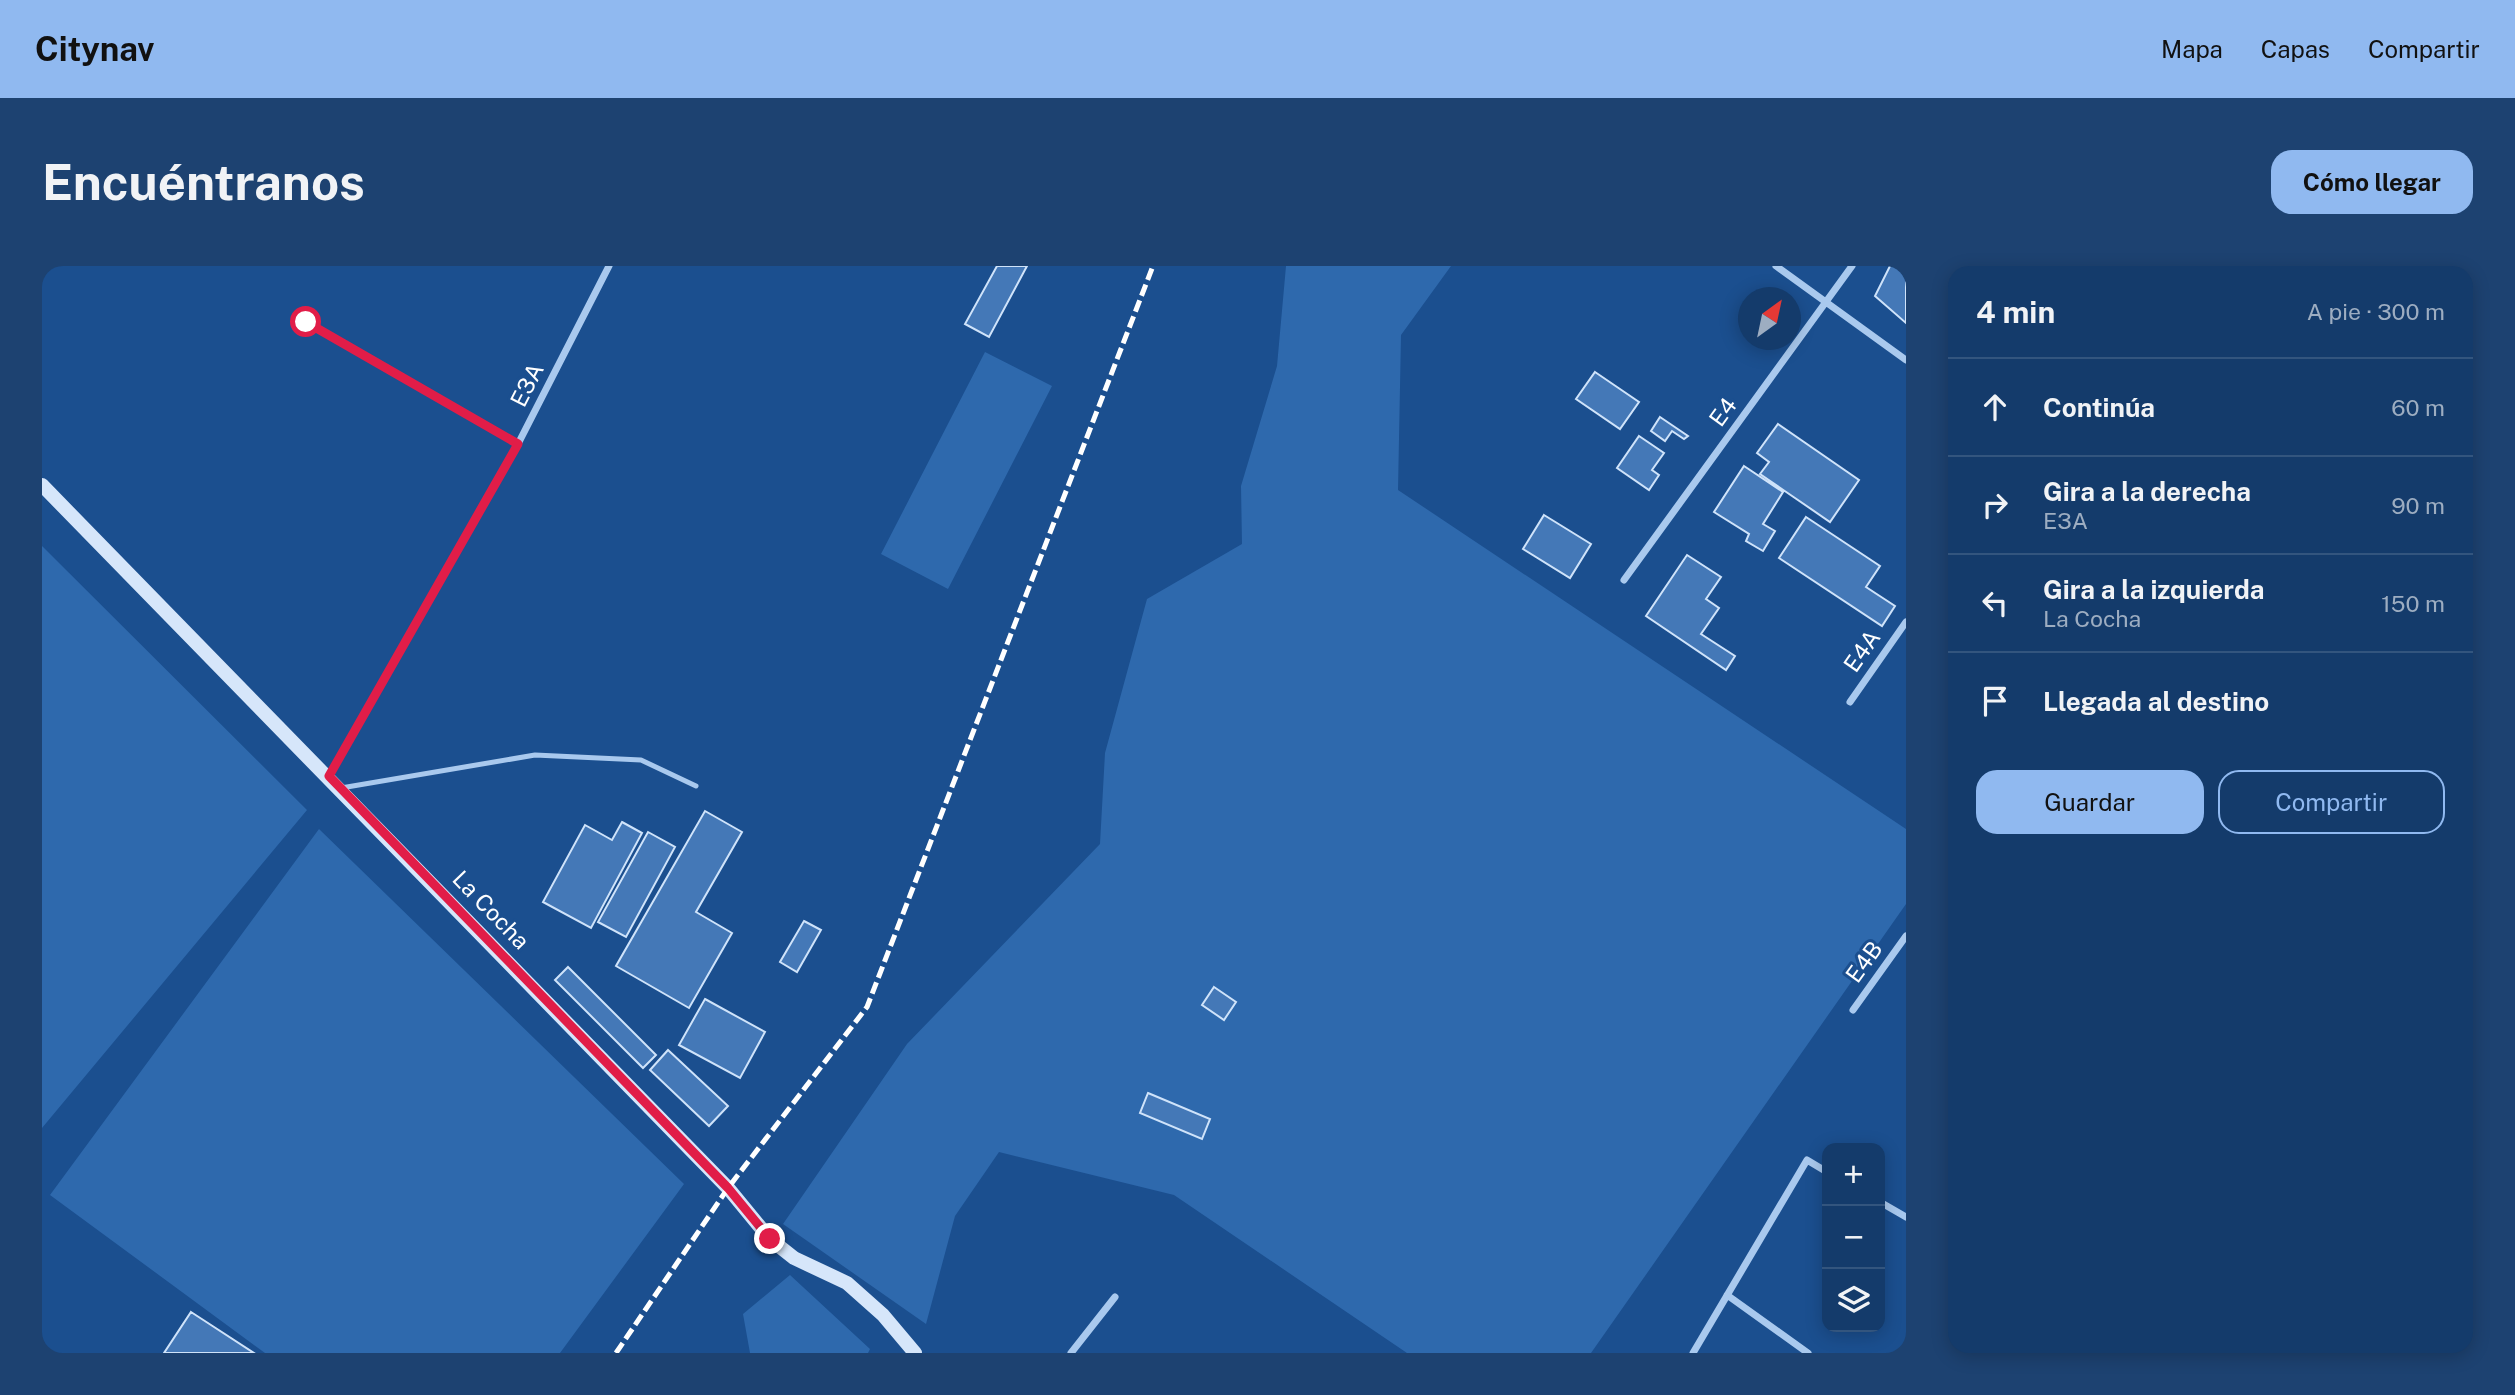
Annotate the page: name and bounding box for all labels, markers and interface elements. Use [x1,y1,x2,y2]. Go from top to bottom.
text: Citynav [35,30,155,68]
text: Mapa [2161,35,2223,63]
text: Capas [2261,35,2330,63]
text: Compartir [2368,35,2480,63]
button: Cómo llegar [2271,150,2473,214]
text: Encuéntranos [42,153,365,211]
north arrow [1738,287,1801,350]
text: 4 min [1976,294,2055,330]
text: A pie · 300 m [2307,298,2445,325]
route start [290,306,321,337]
street label: E3A [504,359,549,411]
icon: ahead [1976,388,2014,426]
street label: E4 [1703,392,1742,431]
text: Continúa [2043,392,2155,423]
text: 60 m [2391,394,2445,421]
text: Gira a la derecha [2043,476,2251,507]
icon: right [1976,486,2014,524]
text: 90 m [2391,492,2445,519]
text: E3A [2043,507,2088,534]
text: Gira a la izquierda [2043,574,2265,605]
icon: left [1976,584,2014,622]
text: 150 m [2381,590,2445,617]
text: La Cocha [2043,605,2141,632]
street label: E4A [1838,625,1886,677]
icon: arrive [1976,682,2014,720]
text: Llegada al destino [2043,686,2269,717]
button: Guardar [1976,770,2204,834]
button: Compartir [2218,770,2445,834]
street label: La Cocha [448,865,535,954]
street label: E4B [1840,936,1887,988]
map controls [1822,1143,1885,1332]
button: + [1822,1143,1885,1206]
button: − [1822,1206,1885,1269]
route end [754,1223,785,1254]
button: layers [1822,1269,1885,1332]

